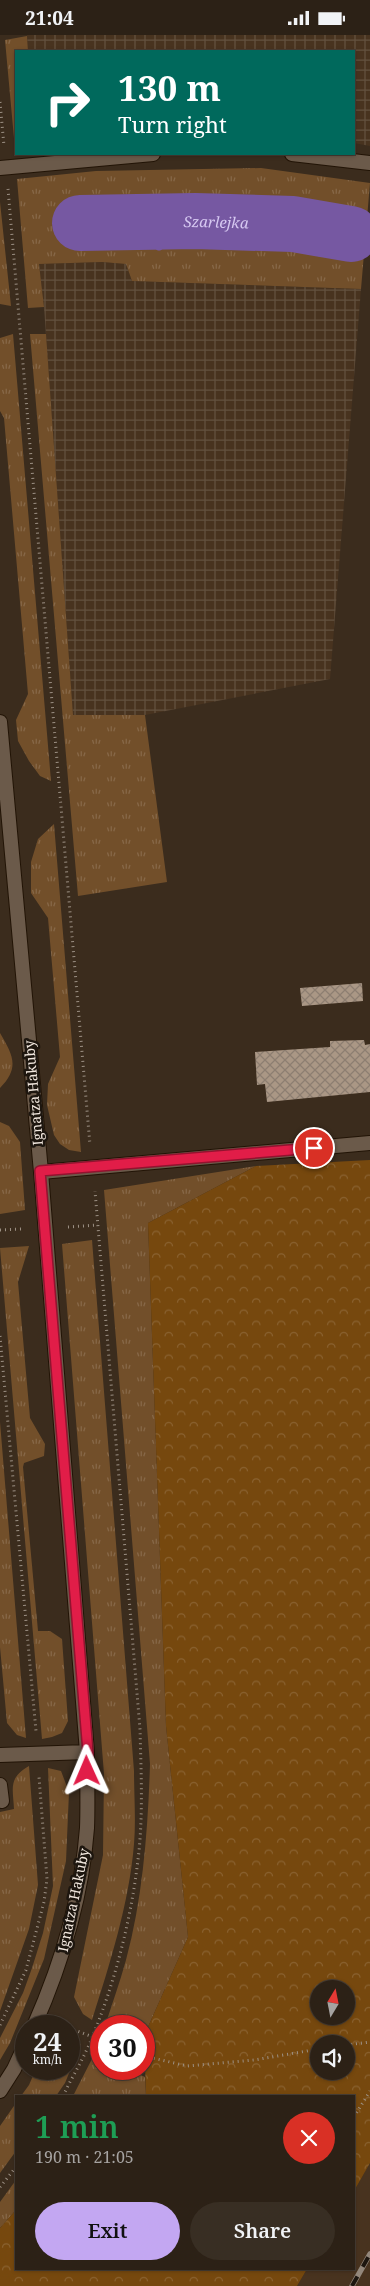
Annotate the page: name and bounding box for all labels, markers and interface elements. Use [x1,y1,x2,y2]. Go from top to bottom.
text: 21:04 [25,5,74,31]
text: 130 m [118,64,221,111]
icon: right [35,70,100,135]
text: Turn right [118,109,227,139]
water label: Szarlejka [183,211,249,233]
street label: Ignatza Hakuby [19,1040,47,1146]
pin [293,1127,335,1169]
icon: arrive [300,1134,328,1162]
position arrow [60,1744,112,1796]
street label: Ignatza Hakuby [53,1846,93,1954]
north arrow [310,1980,355,2025]
map controls [310,1980,355,2080]
speed limit sign: 30 [90,2015,155,2080]
text: 24 [33,2024,62,2058]
button: sound [310,2035,355,2080]
text: km/h [33,2051,62,2068]
text: 1 min [35,2106,119,2147]
button: close [283,2112,335,2164]
text: 190 m · 21:05 [35,2146,134,2168]
button: Exit [35,2202,180,2260]
button: Share [190,2202,335,2260]

